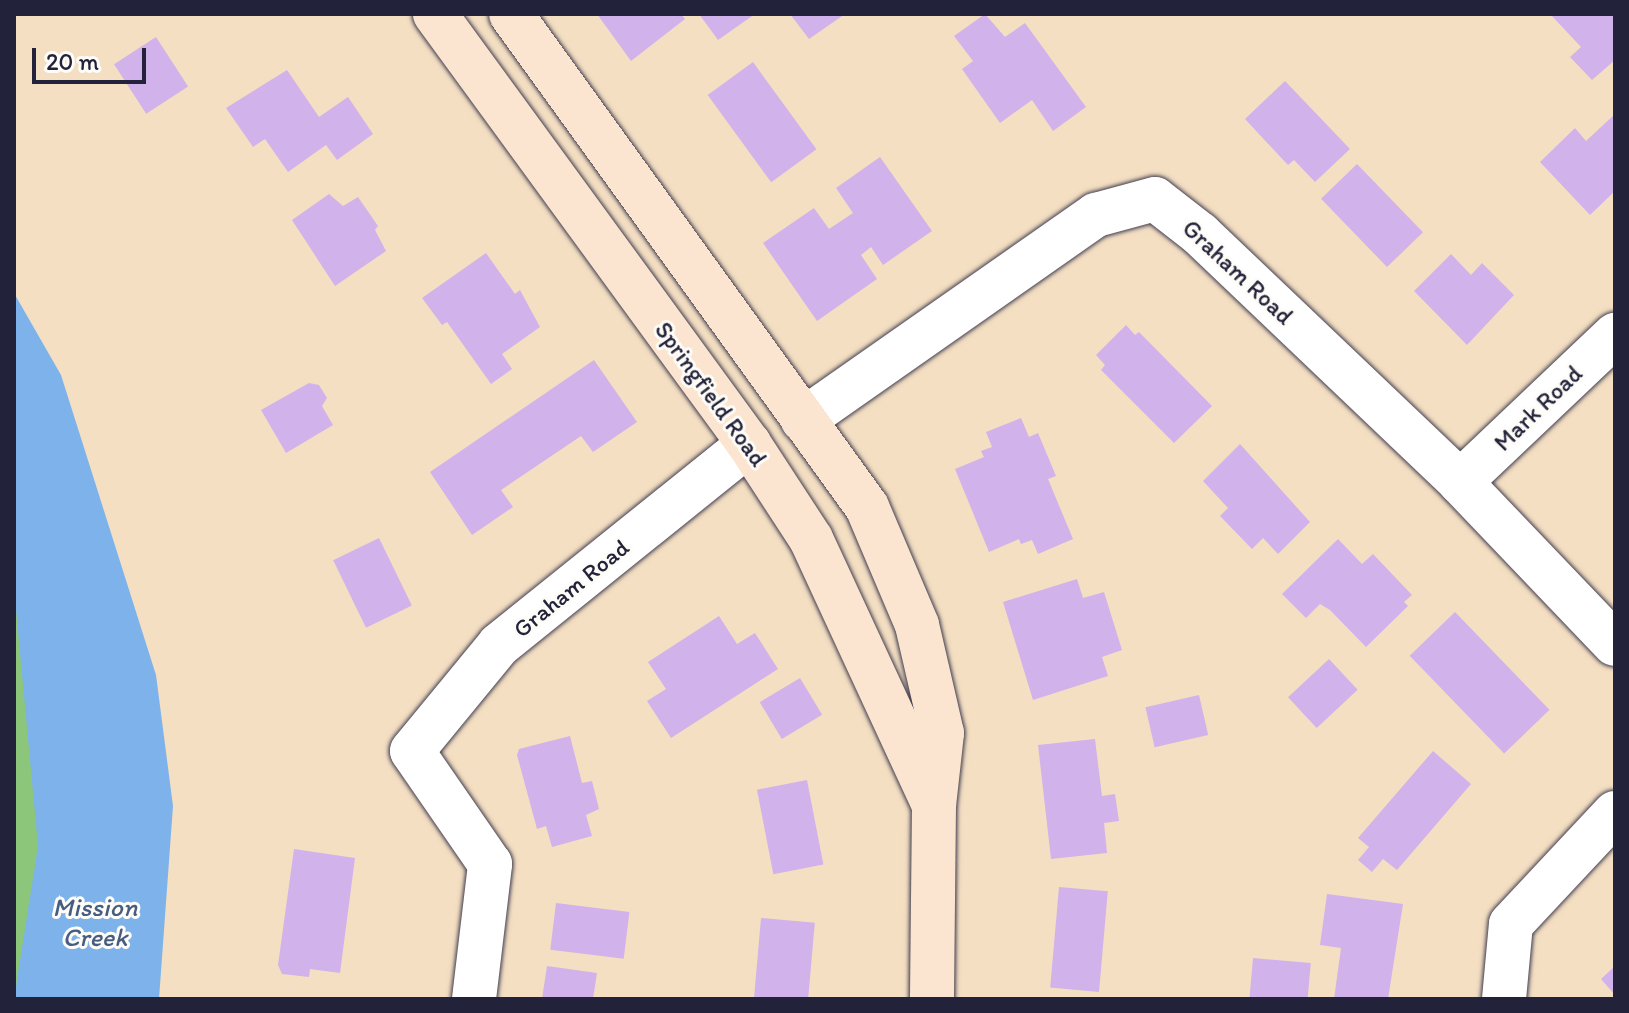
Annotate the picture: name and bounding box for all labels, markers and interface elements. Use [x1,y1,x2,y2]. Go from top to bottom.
scale bar [36,32,150,82]
text: 20 m [46,47,99,76]
street label: Graham Road [1177,214,1299,330]
street label: Springfield Road [649,316,773,472]
street label: Mark Road [1488,359,1588,457]
street label: Graham Road [508,533,634,643]
water label: Mission Creek [53,892,137,954]

